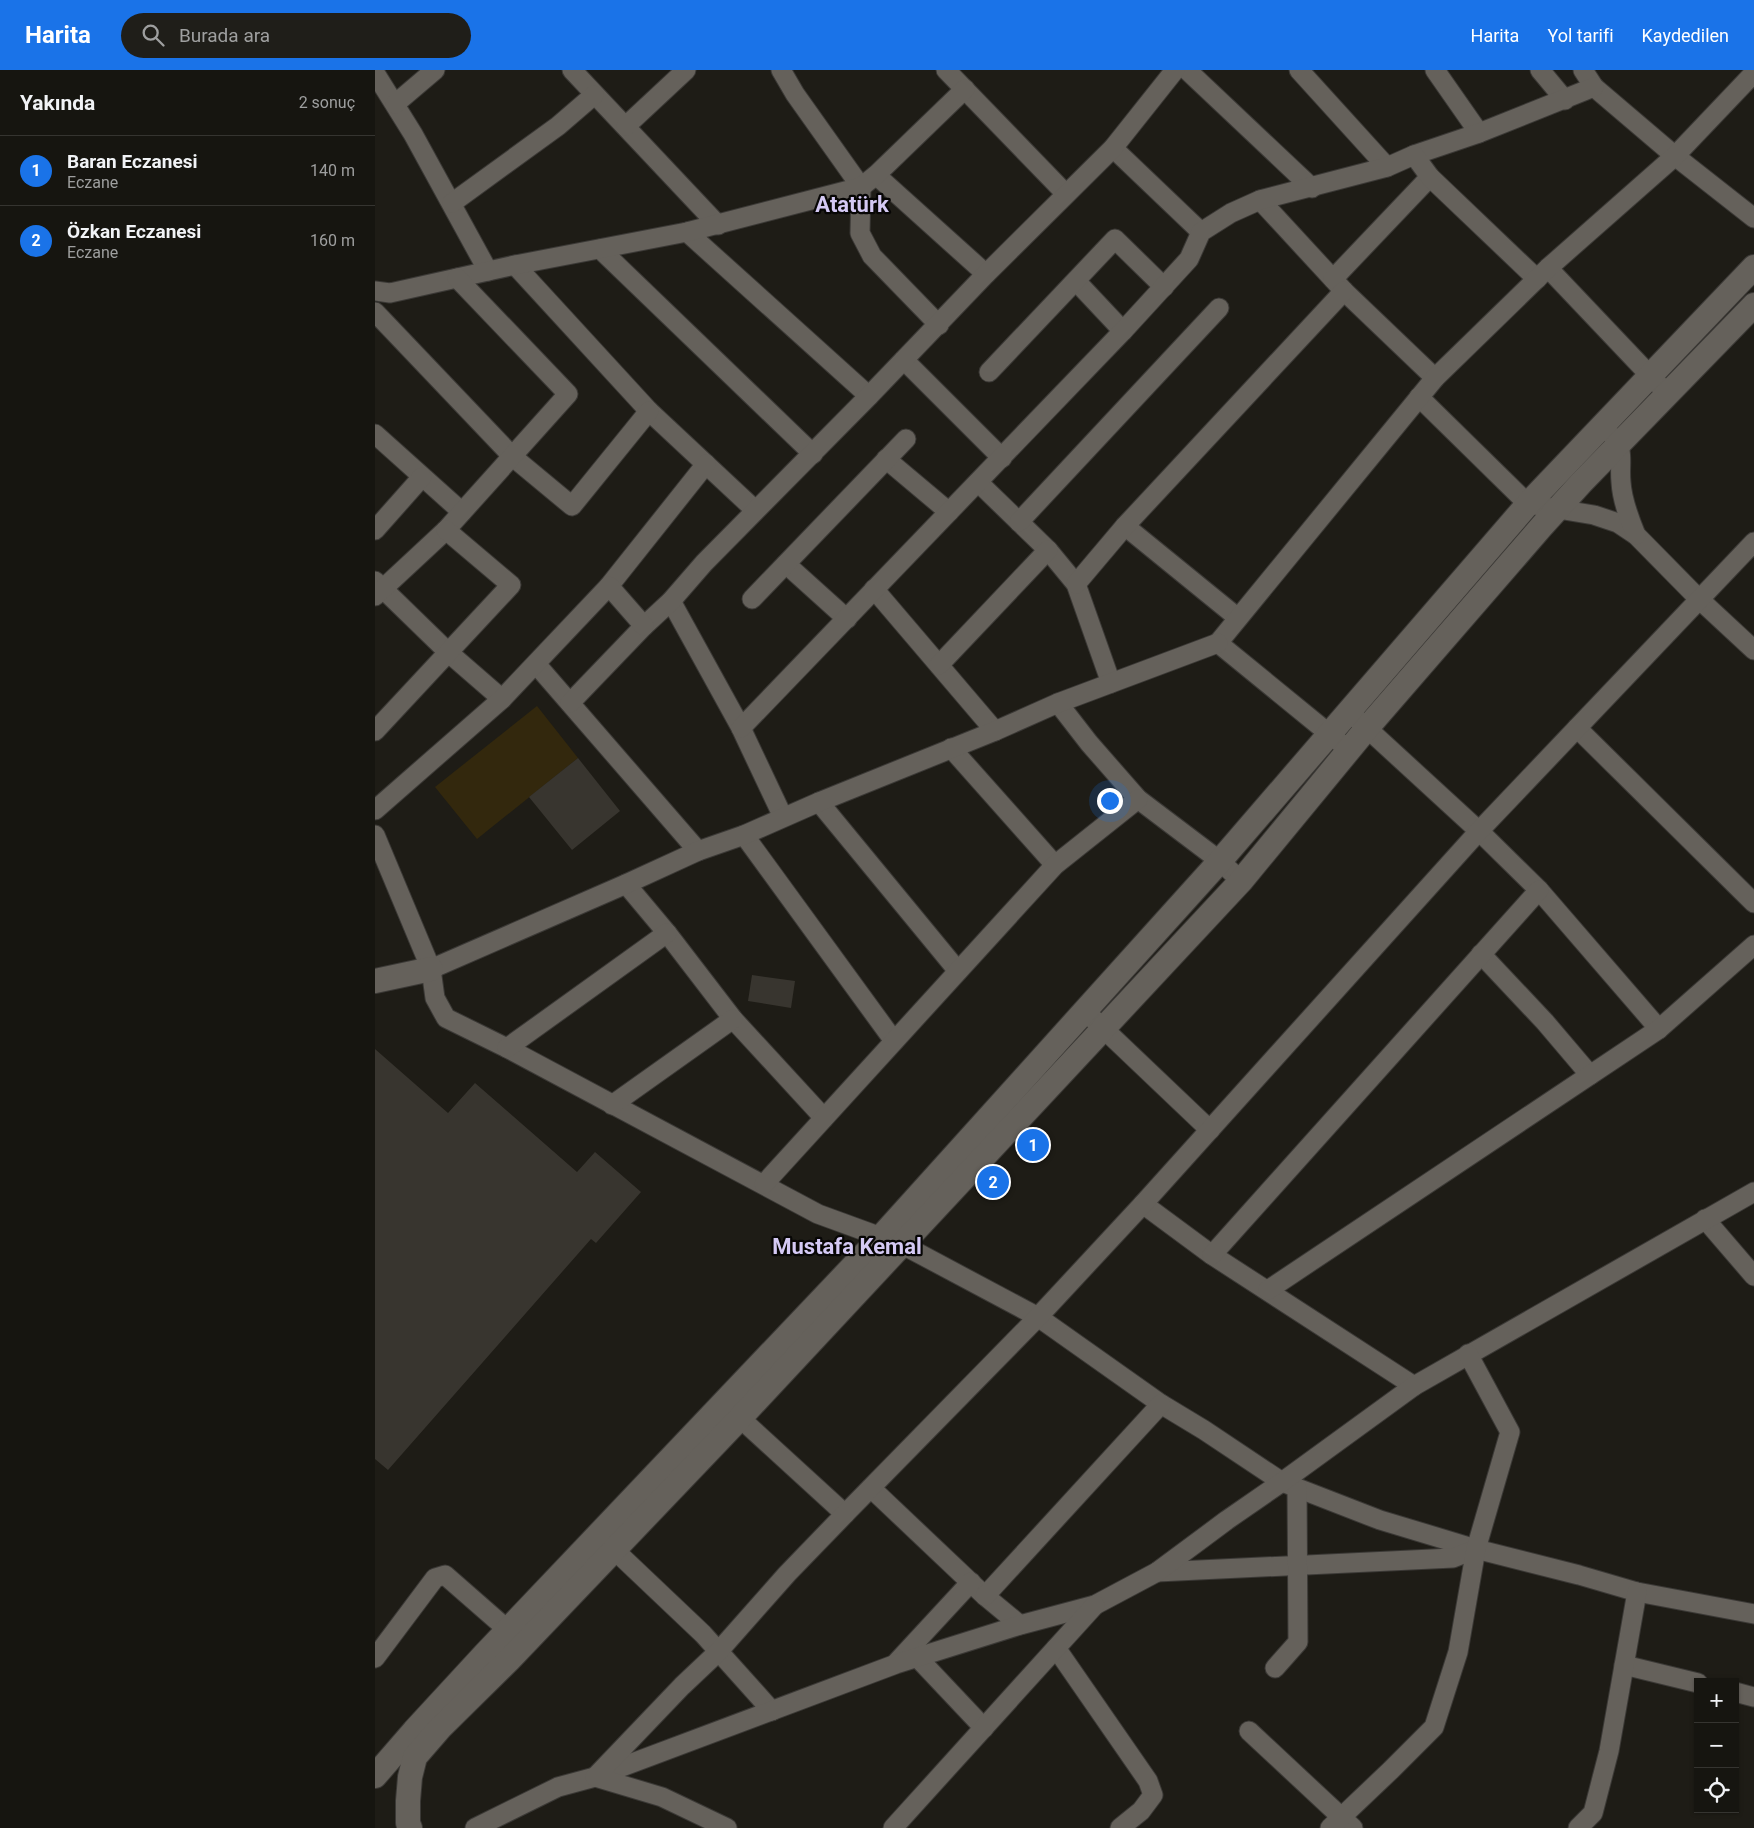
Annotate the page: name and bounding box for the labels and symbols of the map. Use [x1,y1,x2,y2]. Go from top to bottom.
district label: Atatürk [815,192,889,217]
your location [1097,788,1123,814]
pin: 1 [1017,1126,1049,1164]
pin: 2 [977,1163,1009,1201]
district label: Mustafa Kemal [772,1234,922,1259]

